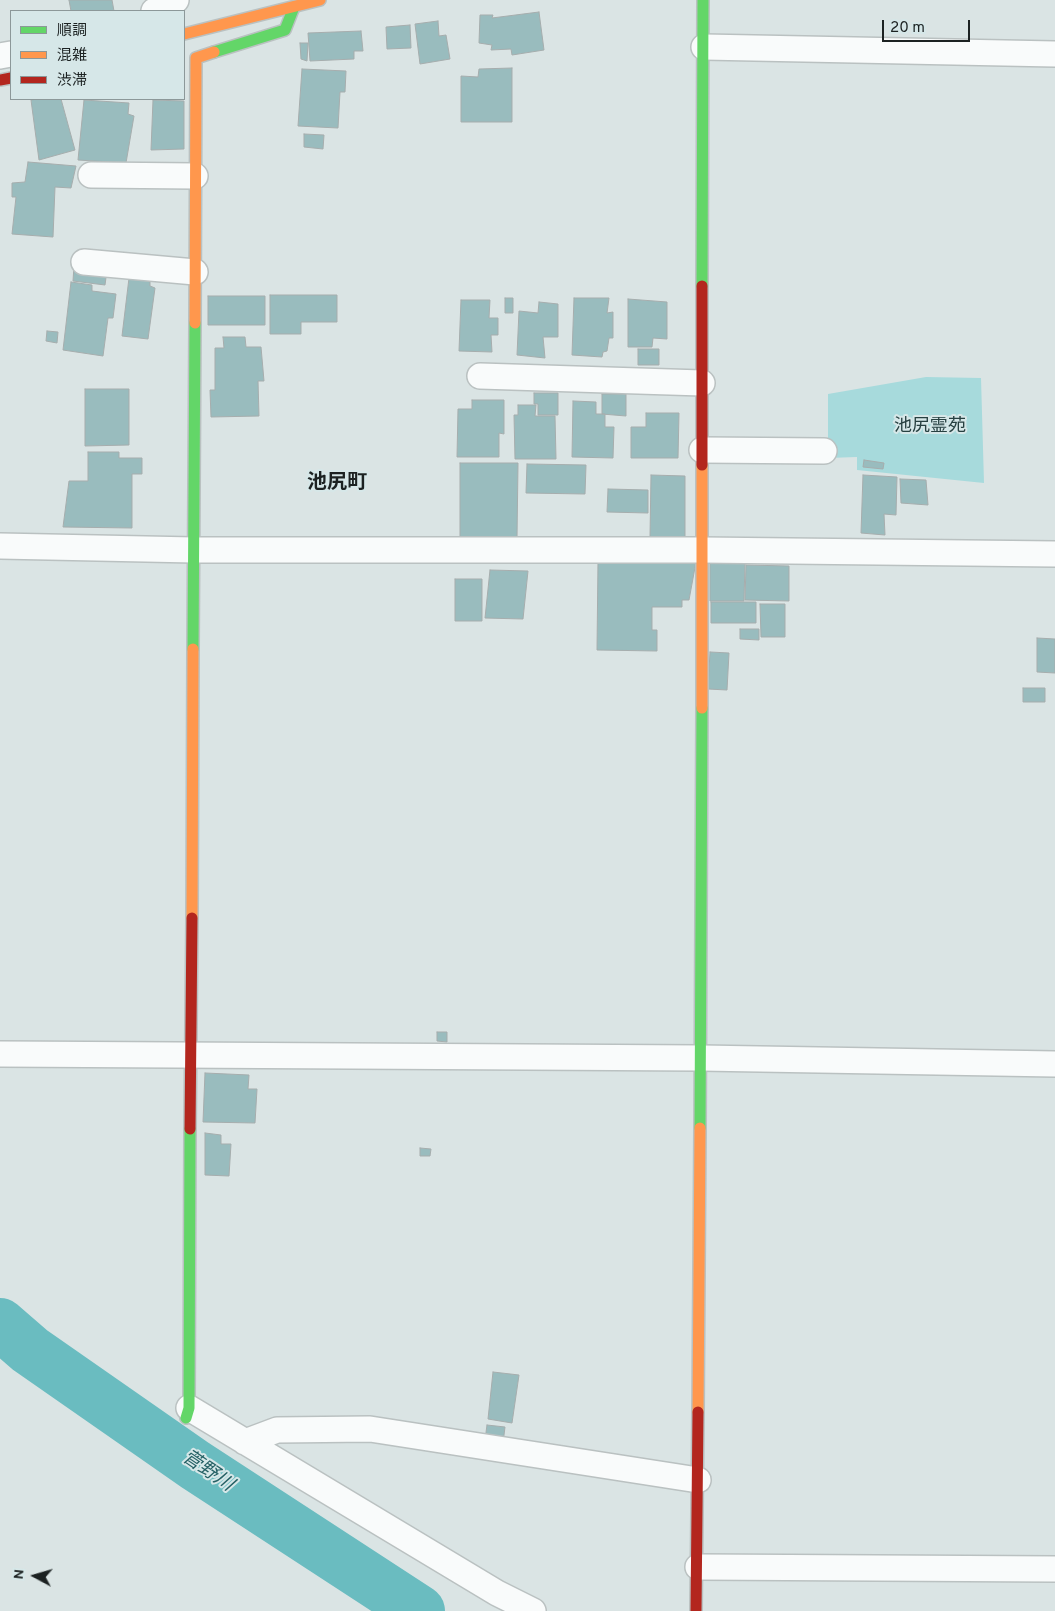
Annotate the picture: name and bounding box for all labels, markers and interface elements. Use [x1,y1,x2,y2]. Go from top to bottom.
legend [10,10,185,100]
scale bar [885,10,972,42]
text: 20 m [890,19,925,38]
text: 順調 [57,22,87,41]
text: 混雑 [57,47,87,66]
text: 渋滞 [57,72,87,91]
park label: 池尻霊苑 [894,416,966,438]
district label: 池尻町 [307,472,367,496]
water label: 菅野川 [177,1447,237,1497]
north arrow [10,1551,60,1601]
text: N [11,1568,29,1580]

